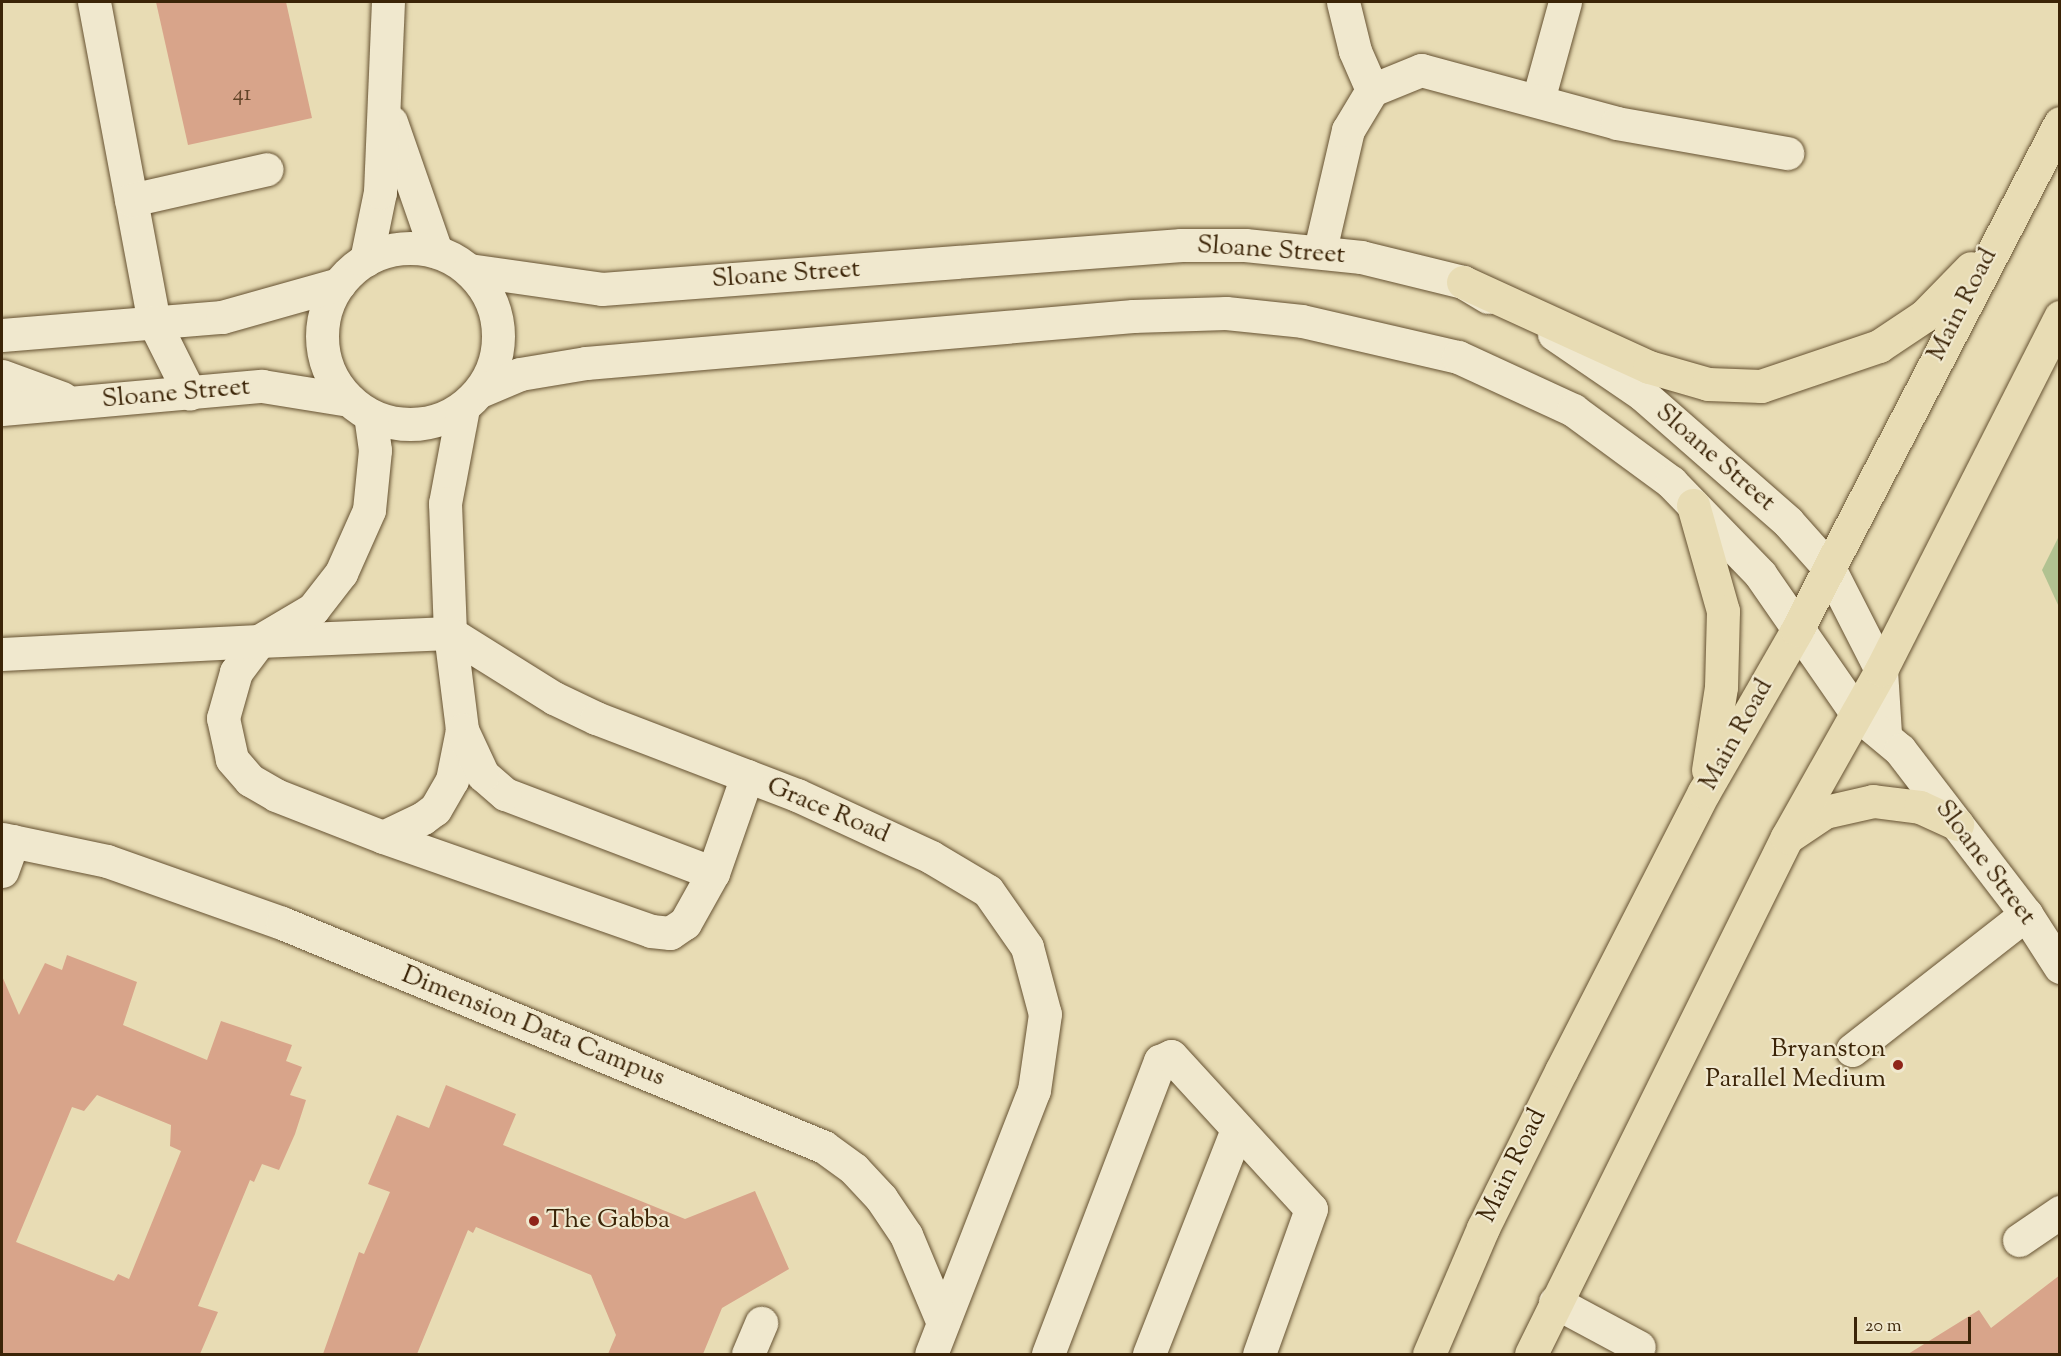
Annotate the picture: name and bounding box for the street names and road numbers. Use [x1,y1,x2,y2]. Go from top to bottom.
street label: Sloane Street [1196,230,1346,272]
street label: Main Road [1921,243,2005,367]
street label: Sloane Street [711,254,861,296]
street label: Sloane Street [101,372,251,416]
street label: Sloane Street [1649,397,1781,519]
street label: Main Road [1694,674,1780,796]
street label: Grace Road [762,771,894,851]
street label: Sloane Street [1928,794,2042,932]
street label: Dimension Data Campus [397,960,669,1094]
street label: Main Road [1472,1104,1554,1228]

